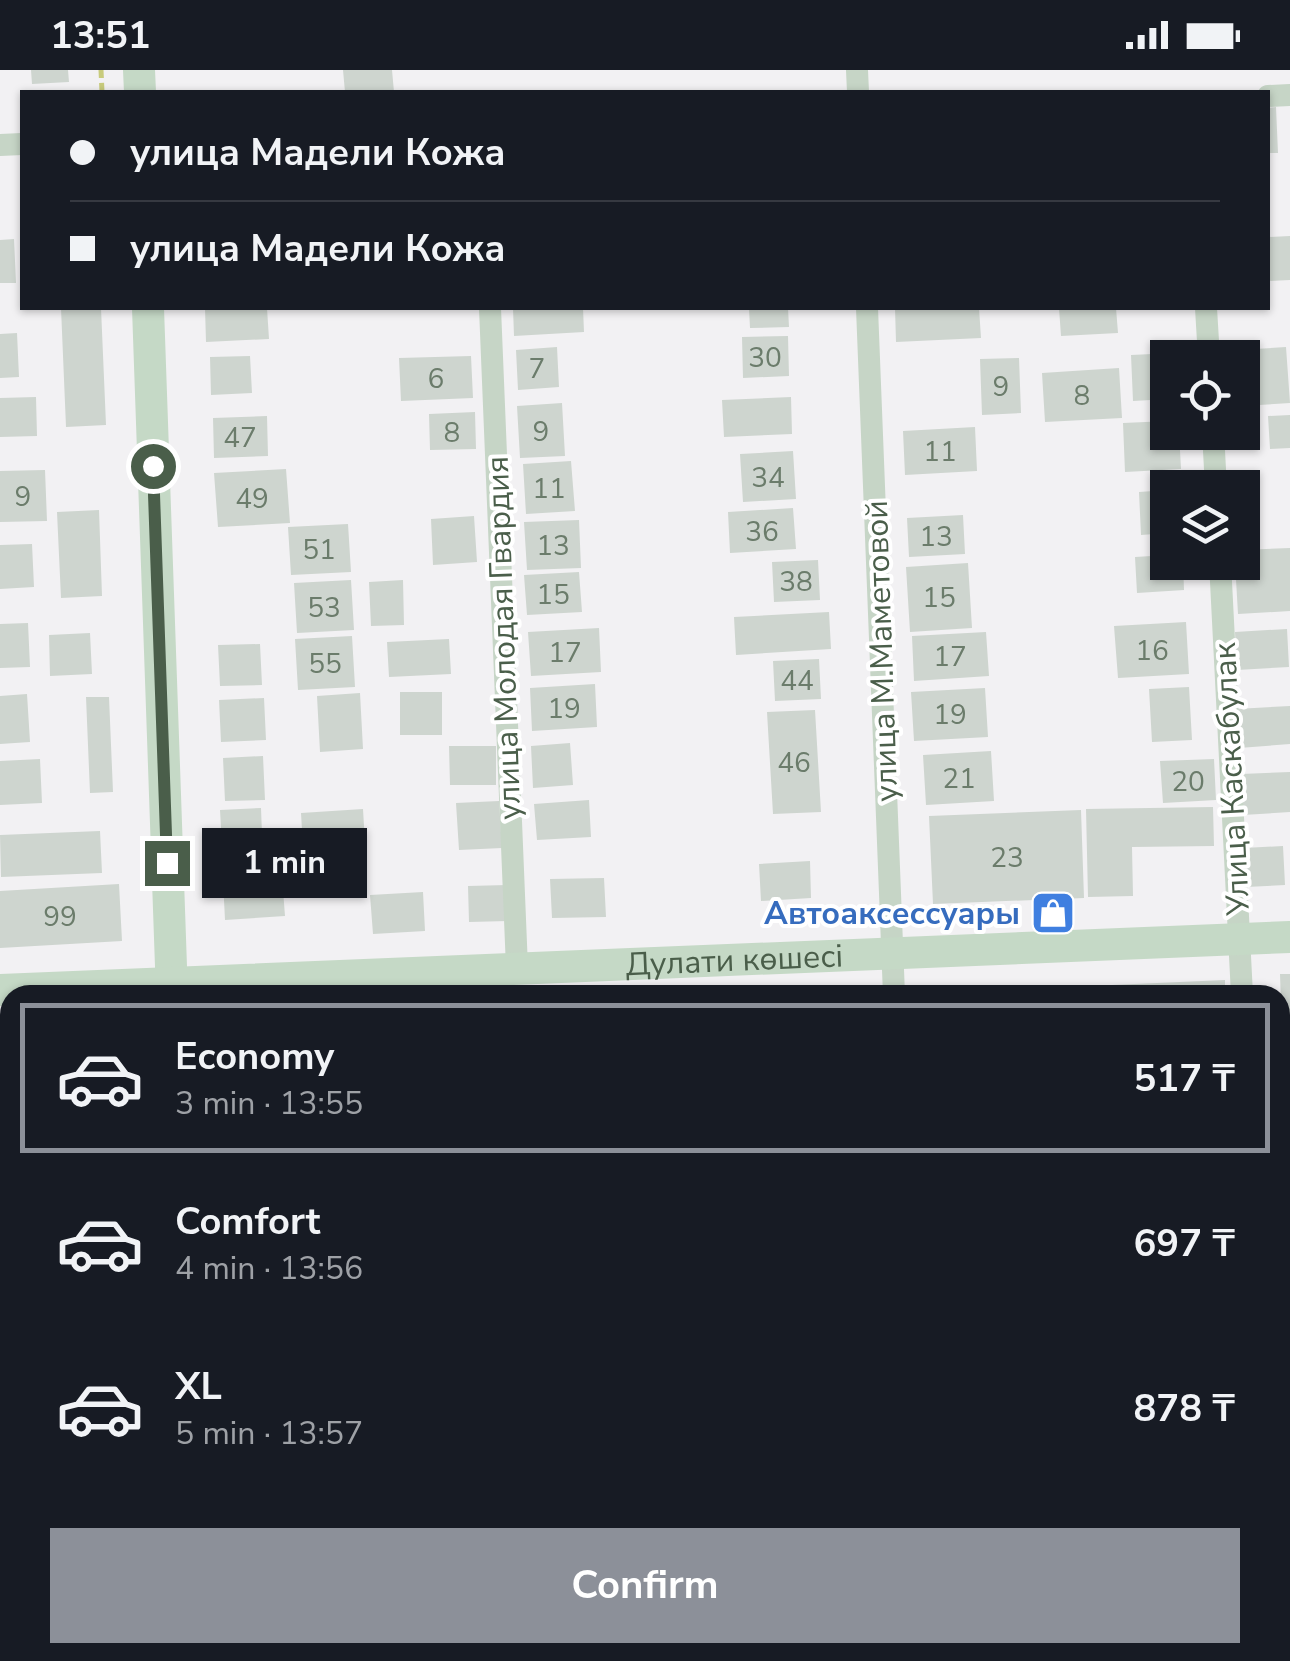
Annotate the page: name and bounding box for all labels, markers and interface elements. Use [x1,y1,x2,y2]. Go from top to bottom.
text: 13:51 [50,10,151,61]
text: улица Мадели Кожа [130,127,506,178]
text: улица Мадели Кожа [130,223,506,274]
house number: 30 [748,339,782,377]
map controls [1150,340,1260,580]
button: locate [1150,340,1260,450]
house number: 7 [529,350,545,388]
house number: 6 [428,360,444,398]
house number: 9 [993,368,1009,406]
house number: 8 [1074,377,1090,415]
house number: 9 [533,413,549,451]
house number: 8 [444,414,460,452]
house number: 47 [223,419,257,457]
house number: 11 [923,433,957,471]
route start [131,444,176,489]
street label: улица Молодая Гвардия [476,455,531,821]
house number: 34 [751,459,785,497]
house number: 11 [532,470,566,508]
button: layers [1150,470,1260,580]
house number: 9 [15,478,31,516]
house number: 49 [235,480,269,518]
street label: улица М.Маметовой [855,499,908,803]
house number: 36 [745,513,779,551]
house number: 13 [919,518,953,556]
house number: 13 [536,527,570,565]
house number: 51 [302,531,336,569]
house number: 38 [779,563,813,601]
house number: 15 [536,576,570,614]
house number: 15 [922,579,956,617]
house number: 53 [307,589,341,627]
house number: 16 [1135,632,1169,670]
house number: 17 [548,634,582,672]
house number: 17 [933,638,967,676]
street label: Улица Каскабулак [1203,641,1260,917]
house number: 55 [308,645,342,683]
house number: 44 [780,662,814,700]
house number: 19 [547,690,581,728]
house number: 19 [933,696,967,734]
house number: 46 [777,744,811,782]
house number: 21 [942,760,976,798]
house number: 20 [1171,763,1205,801]
callout: 1 min [202,828,367,898]
house number: 23 [990,839,1024,877]
route end [145,841,190,886]
text: 1 min [243,841,326,884]
shop icon: Автоаксессуары [1030,890,1076,936]
place label: Автоаксессуары [764,892,1020,935]
house number: 99 [43,898,77,936]
street label: Дулати көшесі [625,934,844,986]
text: Economy [175,1031,334,1082]
icon: car [55,1033,145,1123]
text: 517 ₸ [1134,1053,1235,1104]
text: 3 min · 13:55 [175,1082,363,1125]
text: Comfort [175,1196,320,1247]
icon: car [55,1198,145,1288]
text: 697 ₸ [1134,1218,1235,1269]
text: 4 min · 13:56 [175,1247,363,1290]
text: XL [175,1361,222,1412]
icon: car [55,1363,145,1453]
text: 878 ₸ [1134,1383,1235,1434]
text: 5 min · 13:57 [175,1412,363,1455]
button: Confirm [50,1528,1240,1643]

